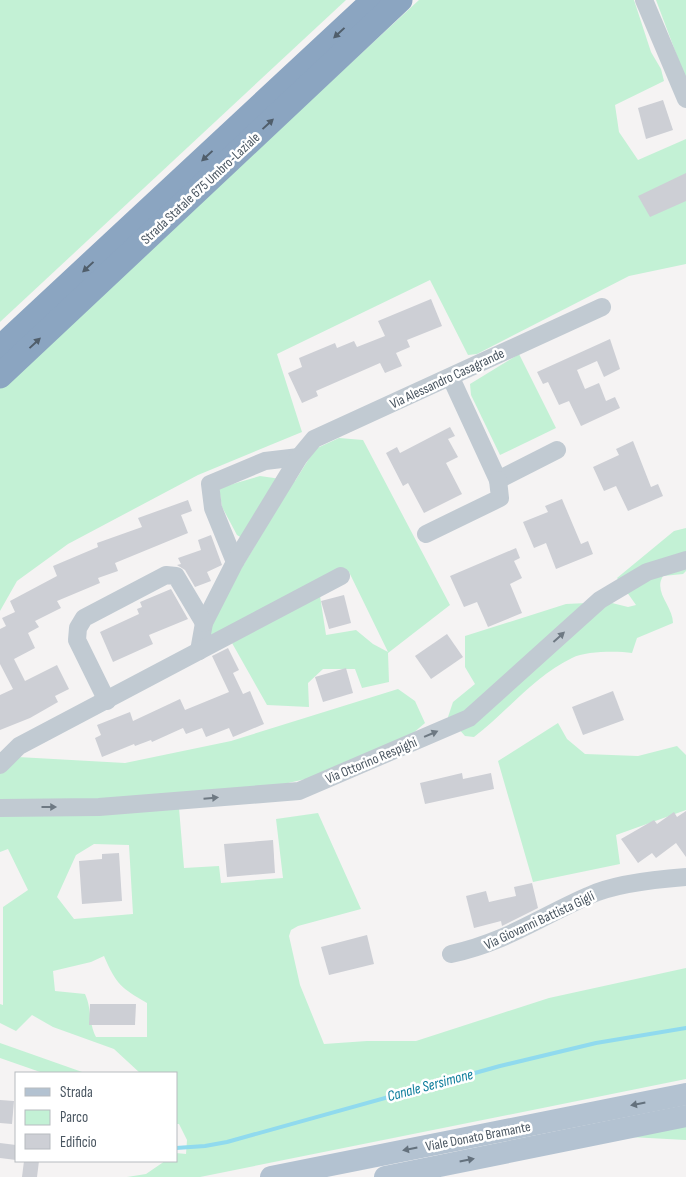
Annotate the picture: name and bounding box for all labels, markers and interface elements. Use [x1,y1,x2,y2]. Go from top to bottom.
one-way arrow [333,27,345,39]
one-way arrow [262,118,274,130]
street label: Strada Statale 675 Umbro-Laziale [137,129,263,248]
one-way arrow [201,150,213,162]
one-way arrow [81,261,94,272]
one-way arrow [29,337,41,349]
street label: Via Alessandro Casagrande [387,344,507,412]
one-way arrow [553,631,566,642]
one-way arrow [424,730,438,738]
street label: Via Ottorino Respighi [323,734,420,787]
one-way arrow [203,794,219,802]
one-way arrow [41,803,57,811]
street label: Via Giovanni Battista Gigli [481,887,597,953]
water label: Canale Sersimone [385,1065,475,1106]
legend [15,1072,178,1162]
text: Strada [60,1083,93,1102]
one-way arrow [630,1100,646,1108]
text: Parco [60,1108,88,1127]
street label: Viale Donato Bramante [424,1118,532,1155]
text: Edificio [60,1133,97,1152]
one-way arrow [403,1145,418,1153]
one-way arrow [460,1156,475,1164]

